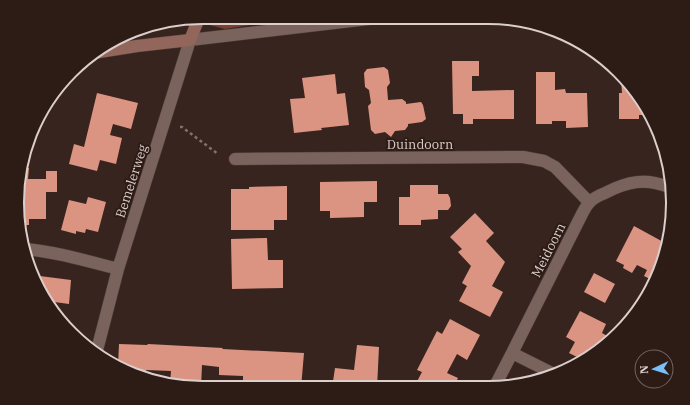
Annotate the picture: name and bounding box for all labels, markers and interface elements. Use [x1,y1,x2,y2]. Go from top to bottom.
street label: Duindoorn [387,136,453,153]
street label: Bemelerweg [112,142,151,220]
street label: Meidoorn [527,220,569,280]
north arrow [634,349,674,389]
text: N [637,365,651,375]

